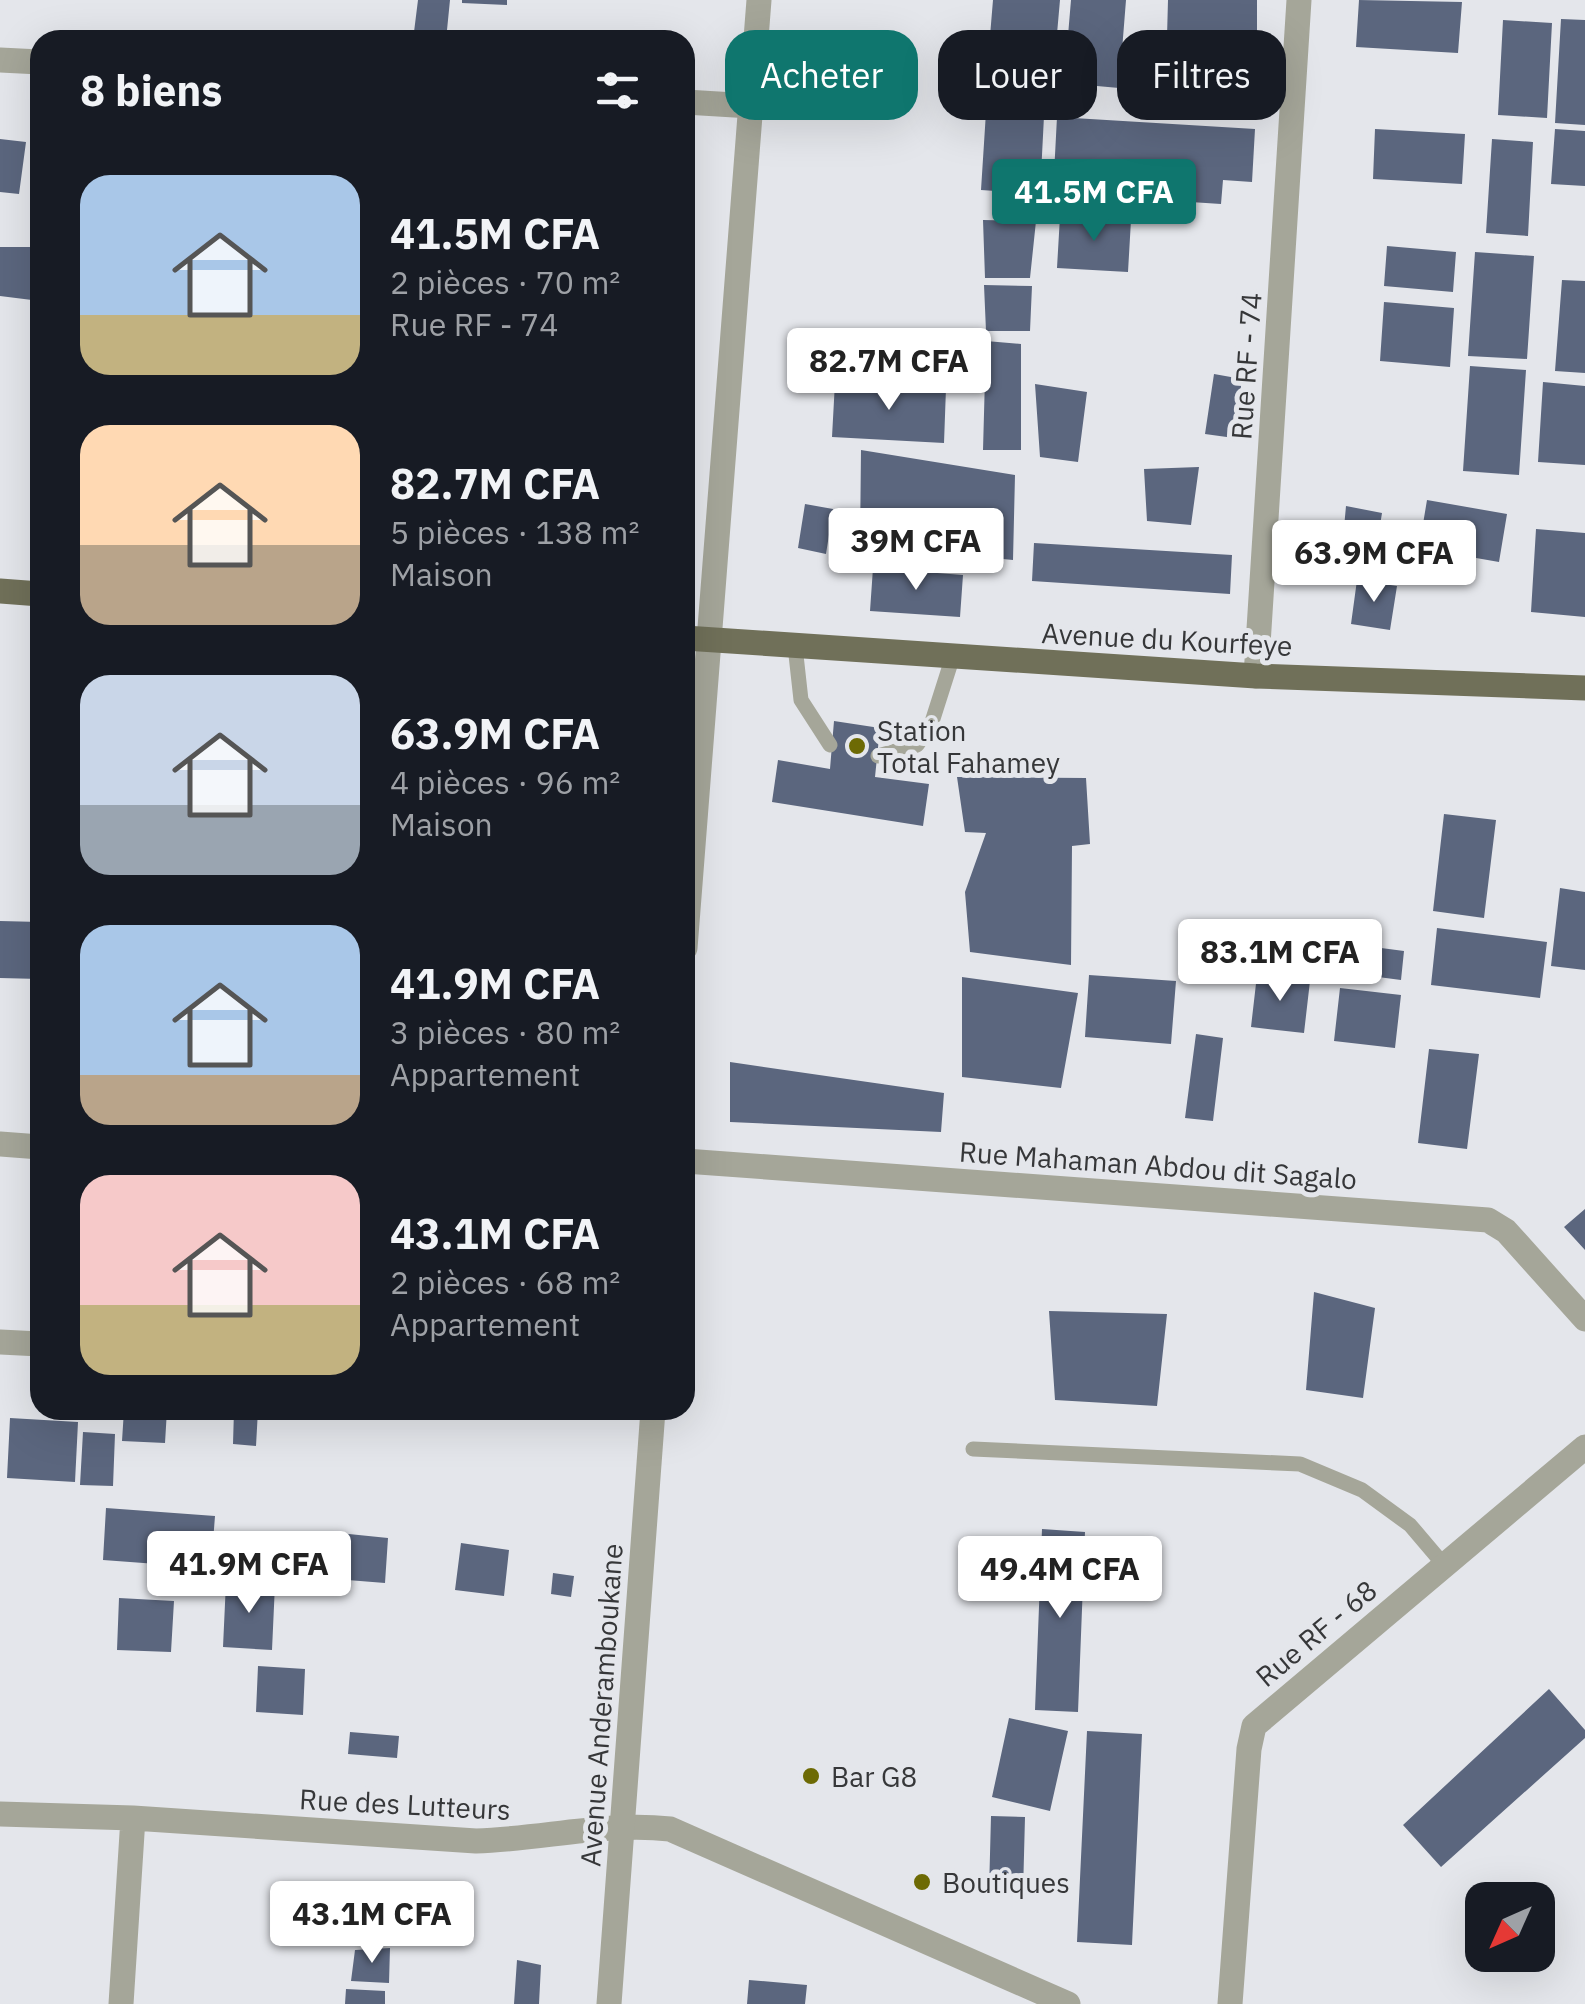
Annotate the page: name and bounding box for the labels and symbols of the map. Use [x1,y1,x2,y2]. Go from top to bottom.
pin: 41.5M CFA [980,159,1208,244]
street label: Rue RF - 74 [1222,291,1270,441]
pin: 82.7M CFA [775,328,1003,413]
pin: 39M CFA [824,508,1008,593]
pin: 63.9M CFA [1260,520,1488,605]
street label: Avenue du Kourfeye [1041,614,1293,664]
place label: Station Total Fahamey [877,712,1060,781]
marker: Station Total Fahamey [846,735,868,757]
pin: 83.1M CFA [1166,919,1394,1004]
street label: Rue Mahaman Abdou dit Sagalo [958,1133,1358,1197]
pin: 41.9M CFA [135,1531,363,1616]
pin: 49.4M CFA [946,1536,1174,1621]
street label: Avenue Anderamboukane [571,1542,631,1868]
street label: Rue RF - 68 [1248,1571,1384,1695]
place label: Bar G8 [831,1758,917,1795]
marker: Bar G8 [800,1765,822,1787]
street label: Rue des Lutteurs [298,1780,512,1828]
place label: Boutiques [942,1864,1070,1901]
marker: Boutiques [911,1871,933,1893]
pin: 43.1M CFA [258,1881,486,1966]
north arrow [1465,1882,1555,1972]

